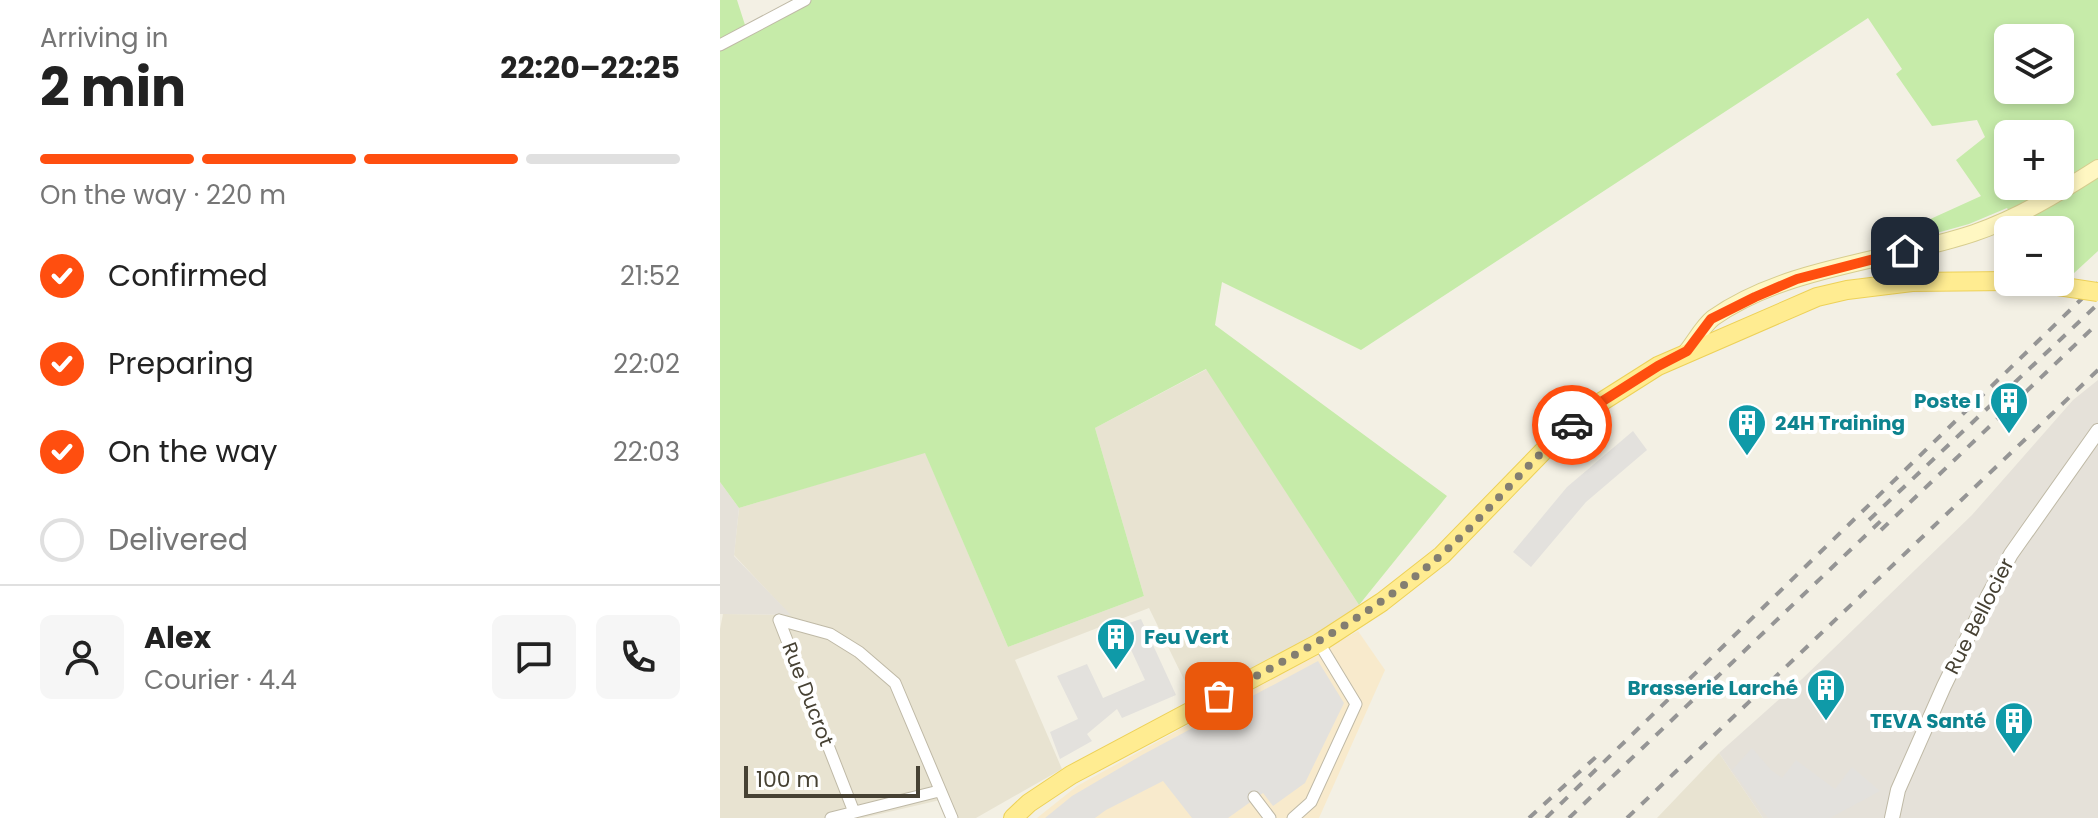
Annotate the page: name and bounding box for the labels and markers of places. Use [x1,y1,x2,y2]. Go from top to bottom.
pin [1871,217,1939,285]
building icon: Poste I [1988,380,2030,435]
place label: Poste I [1914,387,1981,415]
building icon: 24H Training [1726,402,1768,457]
place label: 24H Training [1775,409,1905,437]
building icon: Feu Vert [1095,616,1137,671]
place label: Feu Vert [1144,623,1229,651]
pin [1185,662,1253,730]
building icon: Brasserie Larché [1805,667,1847,722]
place label: Brasserie Larché [1627,674,1798,702]
building icon: TEVA Santé [1993,700,2035,755]
place label: TEVA Santé [1870,707,1986,735]

